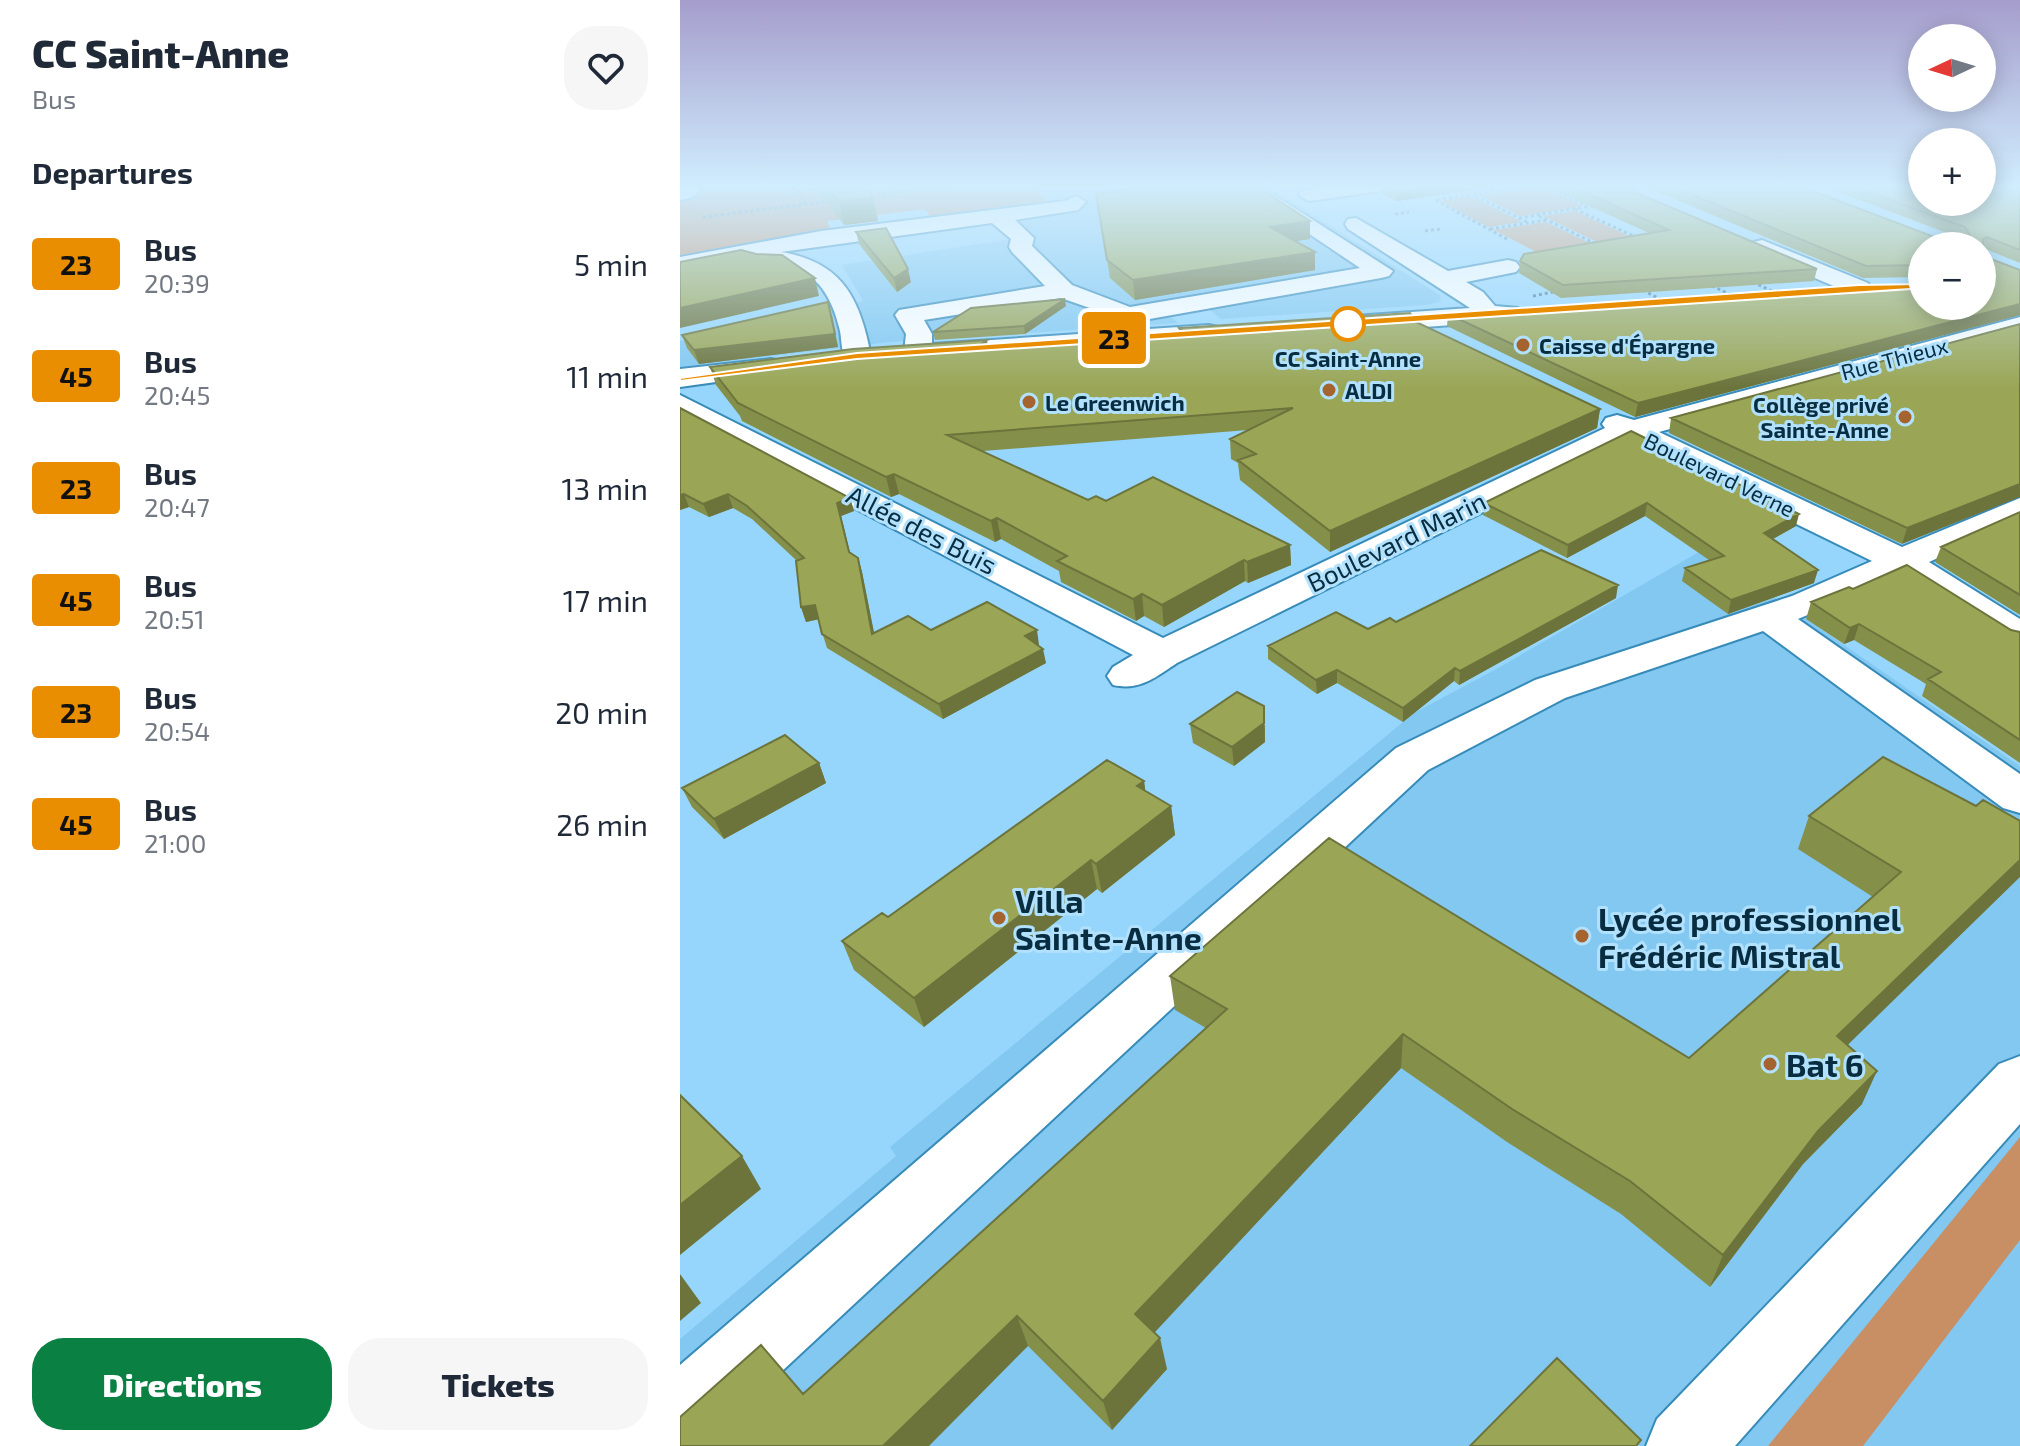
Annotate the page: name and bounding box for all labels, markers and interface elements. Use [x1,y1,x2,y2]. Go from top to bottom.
north arrow [1908,24,1996,112]
map controls [1908,24,1996,320]
button: heart [564,26,648,110]
text: CC Saint-Anne [32,30,289,76]
text: Bus [32,83,76,114]
button: + [1908,128,1996,216]
text: Departures [32,154,193,190]
text: Bus [144,231,197,267]
button: − [1908,232,1996,320]
text: 5 min [574,246,648,282]
text: 23 [60,247,92,281]
text: 20:39 [144,267,210,298]
marker: CC Saint-Anne [1331,307,1365,341]
line badge: 23 [1078,312,1150,364]
text: 23 [1098,321,1130,355]
street label: Rue Thieux [1838,331,1951,385]
place label: Caisse d'Épargne [1539,332,1715,358]
marker: Caisse d'Épargne [1514,336,1532,354]
text: Bus [144,343,197,379]
place label: CC Saint-Anne [1275,345,1421,371]
text: 11 min [566,358,648,394]
text: 45 [59,359,93,393]
place label: ALDI [1345,377,1393,403]
text: 20:45 [144,379,210,410]
marker: ALDI [1320,381,1338,399]
place label: Le Greenwich [1045,389,1185,415]
place label: Collège privé Sainte-Anne [1753,391,1889,442]
marker: Le Greenwich [1020,393,1038,411]
marker: Collège privé Sainte-Anne [1896,408,1914,426]
street label: Boulevard Verne [1641,426,1799,522]
text: Bus [144,455,197,491]
text: 13 min [562,470,648,506]
text: 23 [60,471,92,505]
street label: Allée des Buis [842,478,1002,580]
street label: Boulevard Marin [1302,484,1490,598]
text: 20:47 [144,491,210,522]
text: Bus [144,567,197,603]
text: 17 min [563,582,648,618]
text: 45 [59,583,93,617]
text: 20:51 [144,603,205,634]
text: Bus [144,679,197,715]
text: 20 min [555,694,648,730]
text: 23 [60,695,92,729]
text: 20:54 [144,715,210,746]
text: Bus [144,791,197,827]
text: 26 min [556,806,648,842]
text: 45 [59,807,93,841]
text: 21:00 [144,827,206,858]
place label: Villa Sainte-Anne [1015,881,1202,956]
place label: Lycée professionnel Frédéric Mistral [1598,899,1902,974]
marker: Villa Sainte-Anne [990,909,1008,927]
marker: Lycée professionnel Frédéric Mistral [1573,927,1591,945]
place label: Bat 6 [1786,1045,1864,1083]
marker: Bat 6 [1761,1055,1779,1073]
button: Directions [32,1338,332,1430]
button: Tickets [348,1338,648,1430]

